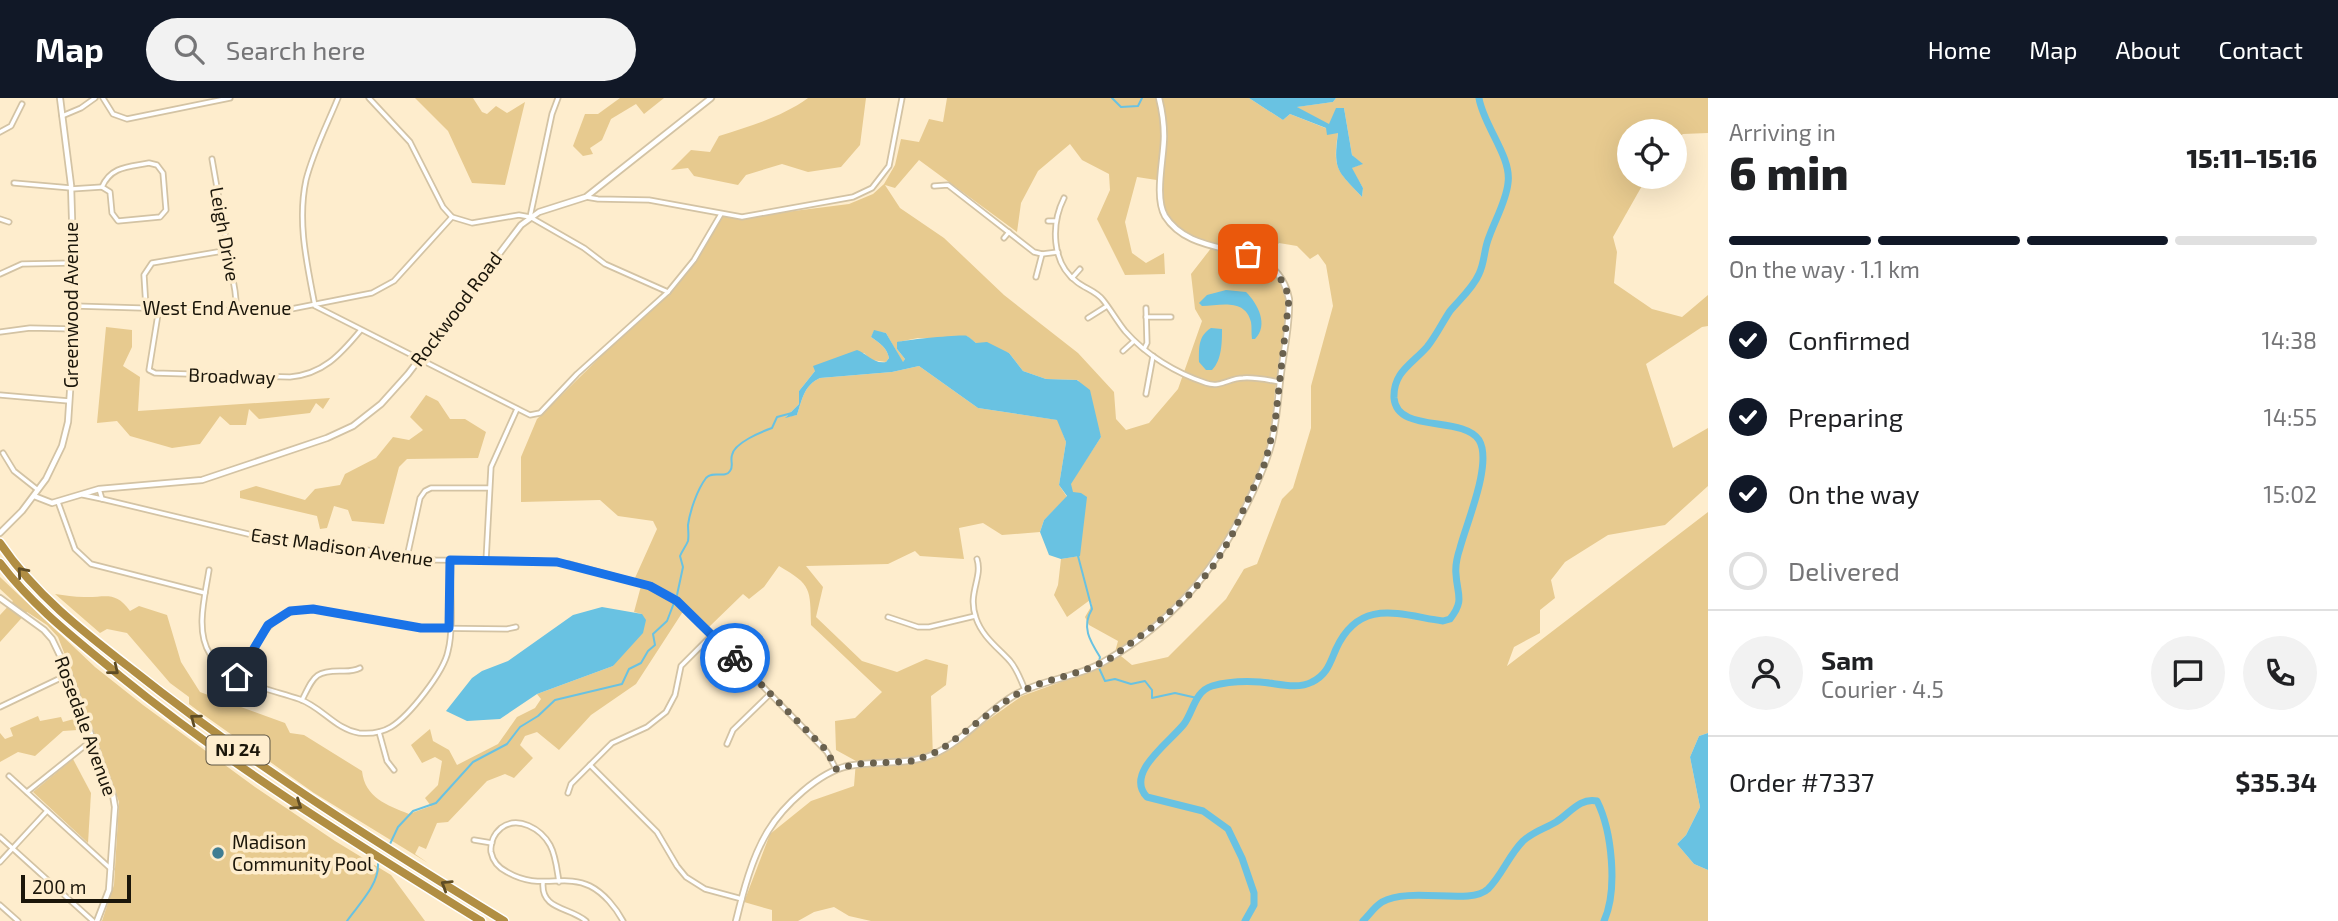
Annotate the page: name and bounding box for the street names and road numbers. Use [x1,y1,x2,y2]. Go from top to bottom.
street label: Leigh Drive [206,185,245,283]
street label: Greenwood Avenue [59,222,82,388]
street label: Rockwood Road [405,247,506,371]
street label: West End Avenue [142,296,292,319]
street label: Broadway [188,362,276,389]
street label: East Madison Avenue [249,522,435,571]
street label: Rosedale Avenue [51,653,122,799]
road number: NJ 24 [206,736,270,764]

